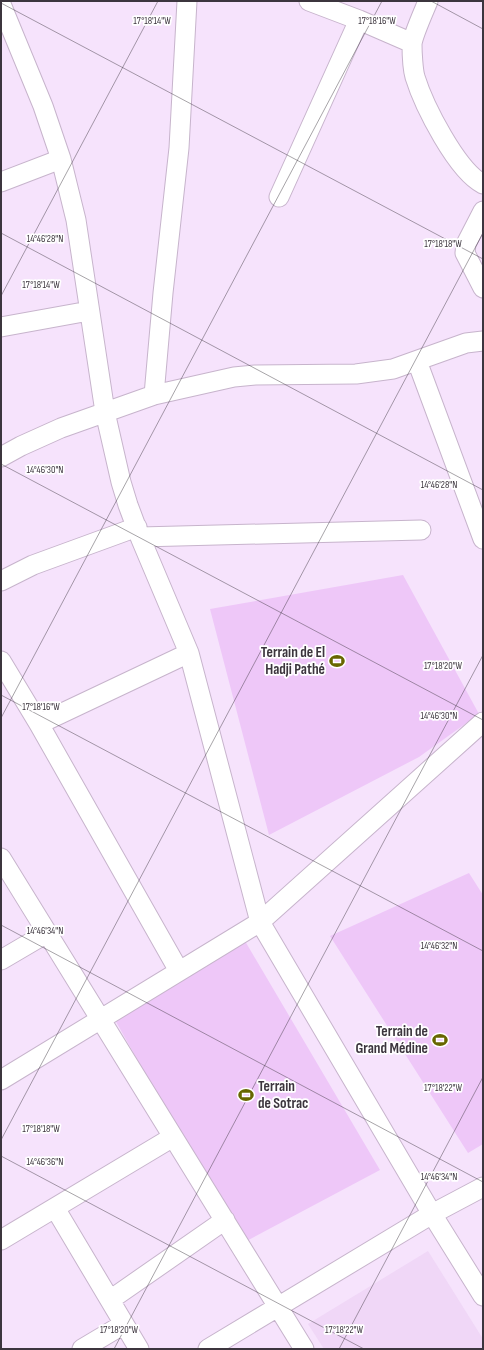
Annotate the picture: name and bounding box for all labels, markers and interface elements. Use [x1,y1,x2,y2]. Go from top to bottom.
text: 17°18'14"W [133,15,171,27]
text: 17°18'16"W [358,15,396,27]
text: 14°46'28"N [27,233,63,245]
text: 17°18'18"W [424,238,462,250]
text: 17°18'14"W [22,279,60,291]
text: 14°46'30"N [27,464,63,476]
text: 14°46'28"N [421,479,457,491]
place label: Terrain de El Hadji Pathé [261,643,325,679]
sports icon: Terrain de El Hadji Pathé [328,652,346,670]
text: 17°18'20"W [424,660,463,672]
text: 17°18'16"W [22,701,60,713]
text: 14°46'30"N [421,710,457,722]
text: 14°46'34"N [27,925,63,937]
text: 14°46'32"N [421,940,457,952]
place label: Terrain de Grand Médine [355,1022,428,1058]
sports icon: Terrain de Grand Médine [431,1031,449,1049]
place label: Terrain de Sotrac [258,1077,308,1113]
text: 17°18'22"W [424,1082,462,1094]
sports icon: Terrain de Sotrac [237,1086,255,1104]
text: 17°18'18"W [22,1123,60,1135]
text: 14°46'36"N [27,1156,63,1168]
text: 14°46'34"N [421,1171,457,1183]
text: 17°18'20"W [100,1324,139,1336]
text: 17°18'22"W [325,1324,363,1336]

